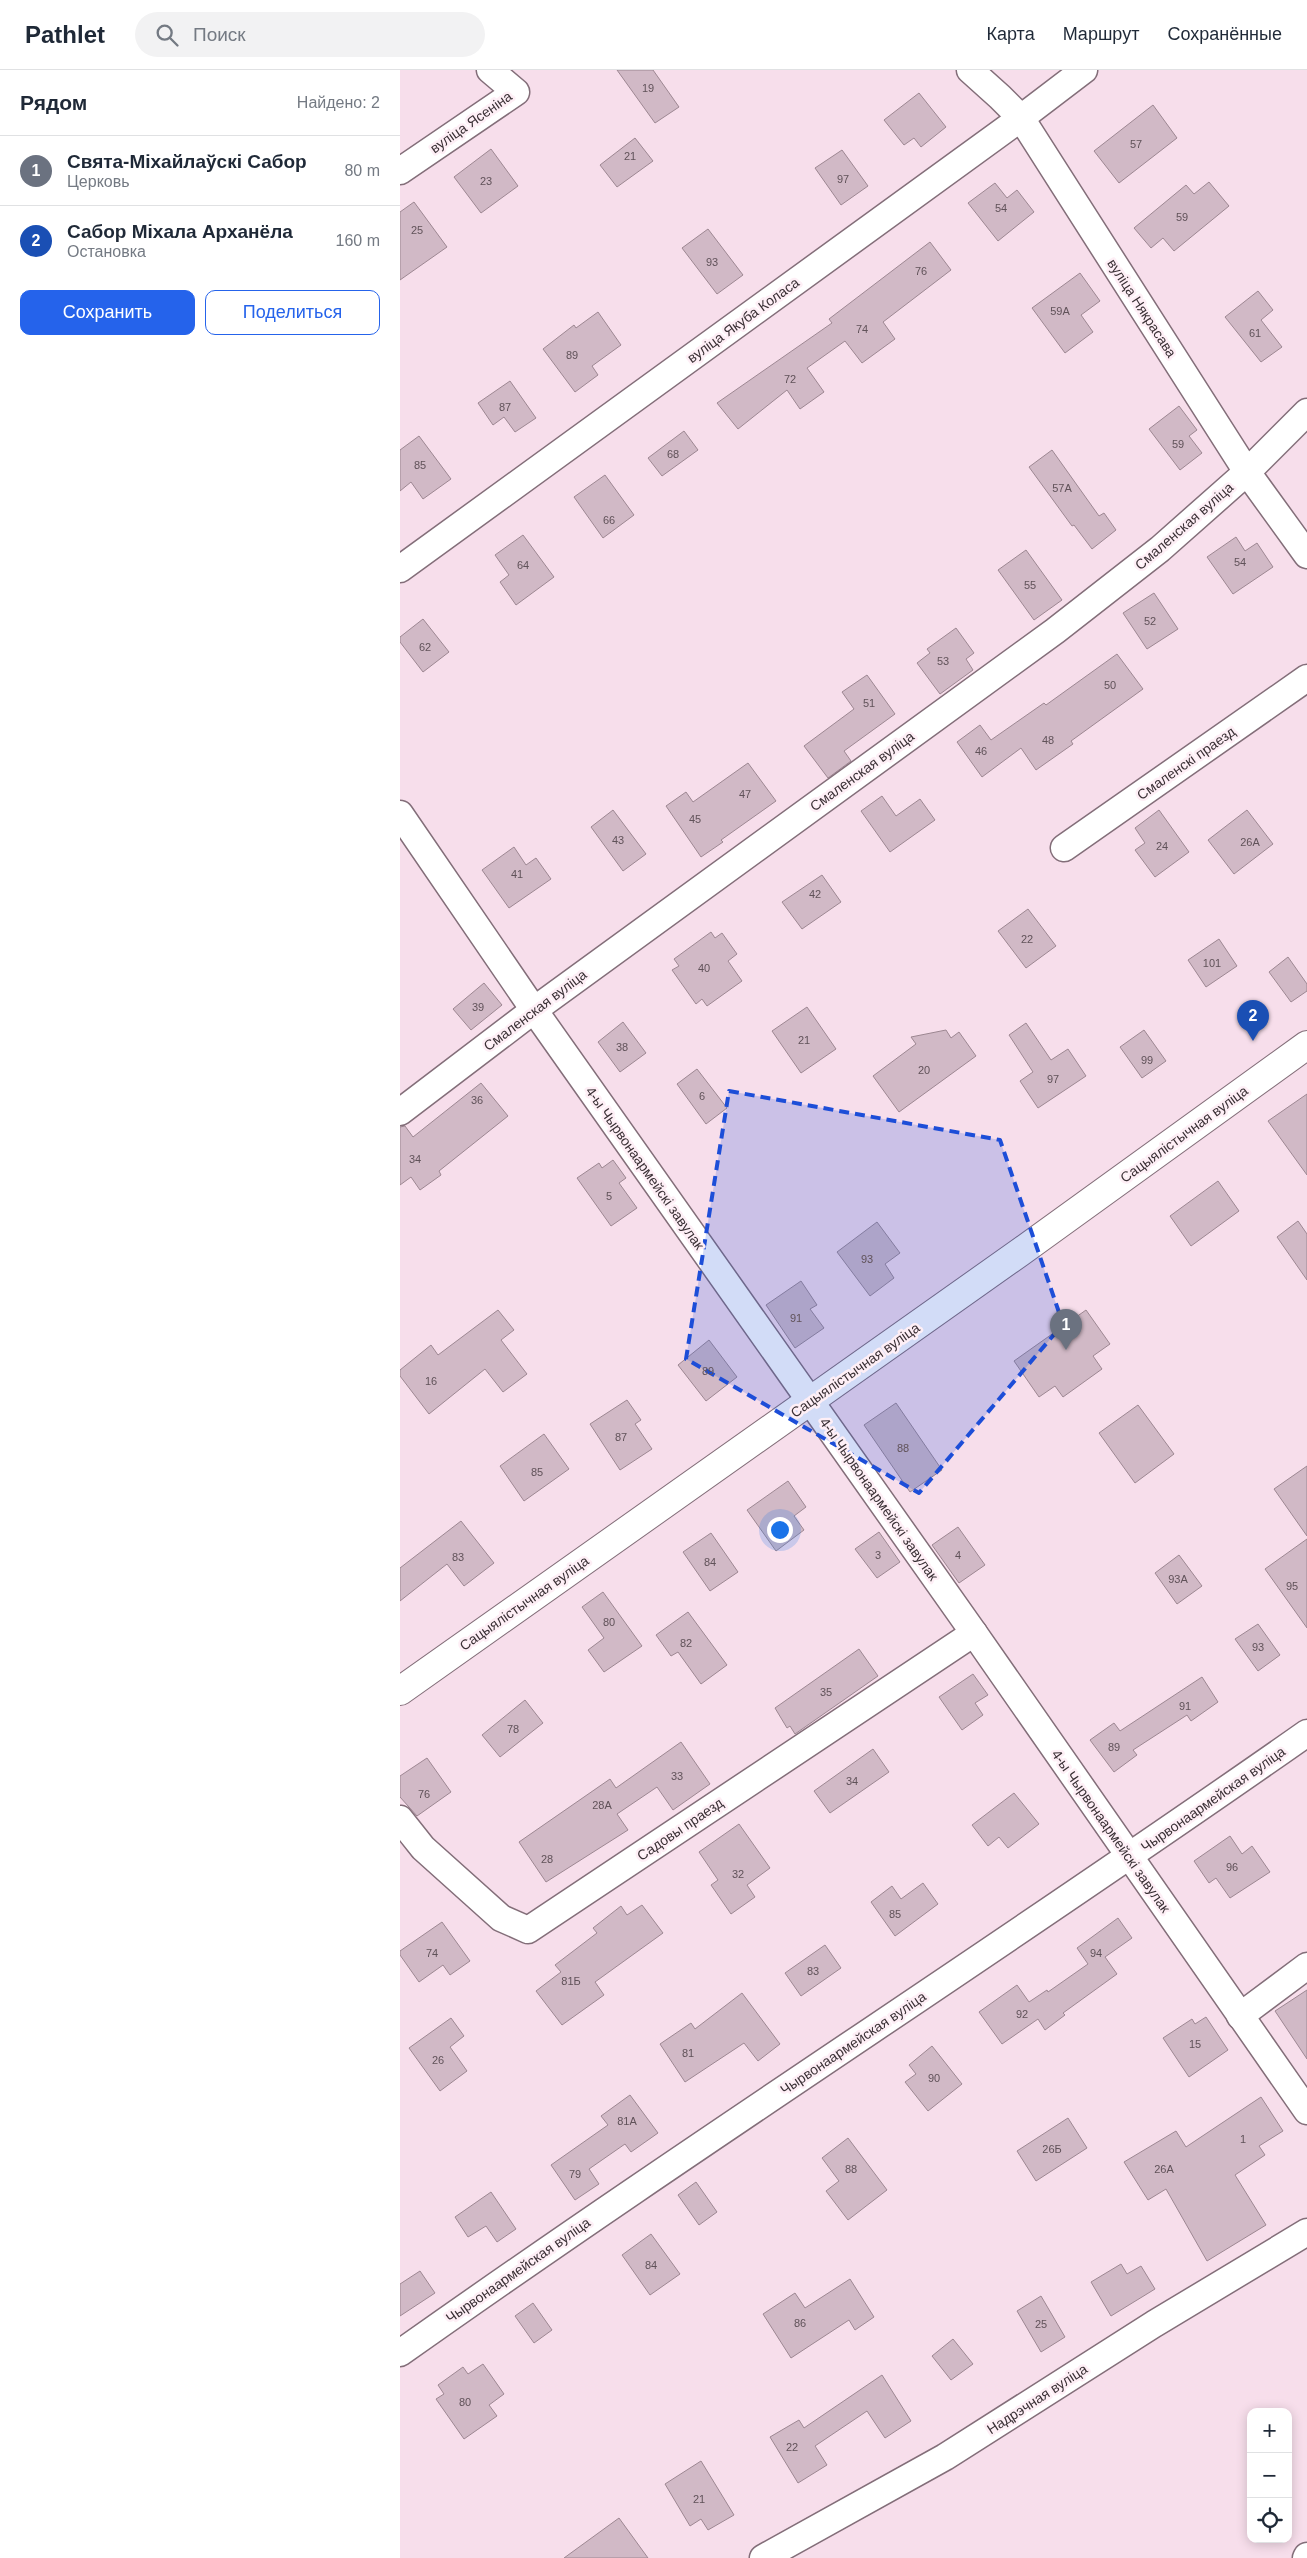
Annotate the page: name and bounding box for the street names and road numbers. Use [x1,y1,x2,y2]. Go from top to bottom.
street label: вуліца Ясеніна [427,88,515,156]
street label: вуліца Някрасава [1104,256,1180,360]
street label: вуліца Якуба Коласа [684,274,802,366]
street label: Смаленская вуліца [1132,479,1237,573]
street label: Смаленскі праезд [1134,723,1238,803]
street label: Смаленская вуліца [807,728,917,814]
street label: Смаленская вуліца [480,966,590,1054]
street label: Сацыялістычная вуліца [1117,1082,1251,1186]
street label: 4-ы Чырвонаармейскі завулак [582,1083,708,1253]
street label: Сацыялістычная вуліца [787,1319,923,1421]
street label: 4-ы Чырвонаармейскі завулак [816,1414,942,1584]
street label: Сацыялістычная вуліца [456,1552,592,1654]
street label: Чырвонаармейская вуліца [1138,1743,1288,1855]
street label: 4-ы Чырвонаармейскі завулак [1048,1746,1174,1916]
street label: Садовы праезд [634,1794,726,1864]
street label: Чырвонаармейская вуліца [777,1988,929,2098]
street label: Чырвонаармейская вуліца [443,2214,593,2326]
street label: Надрэчная вуліца [984,2361,1090,2437]

